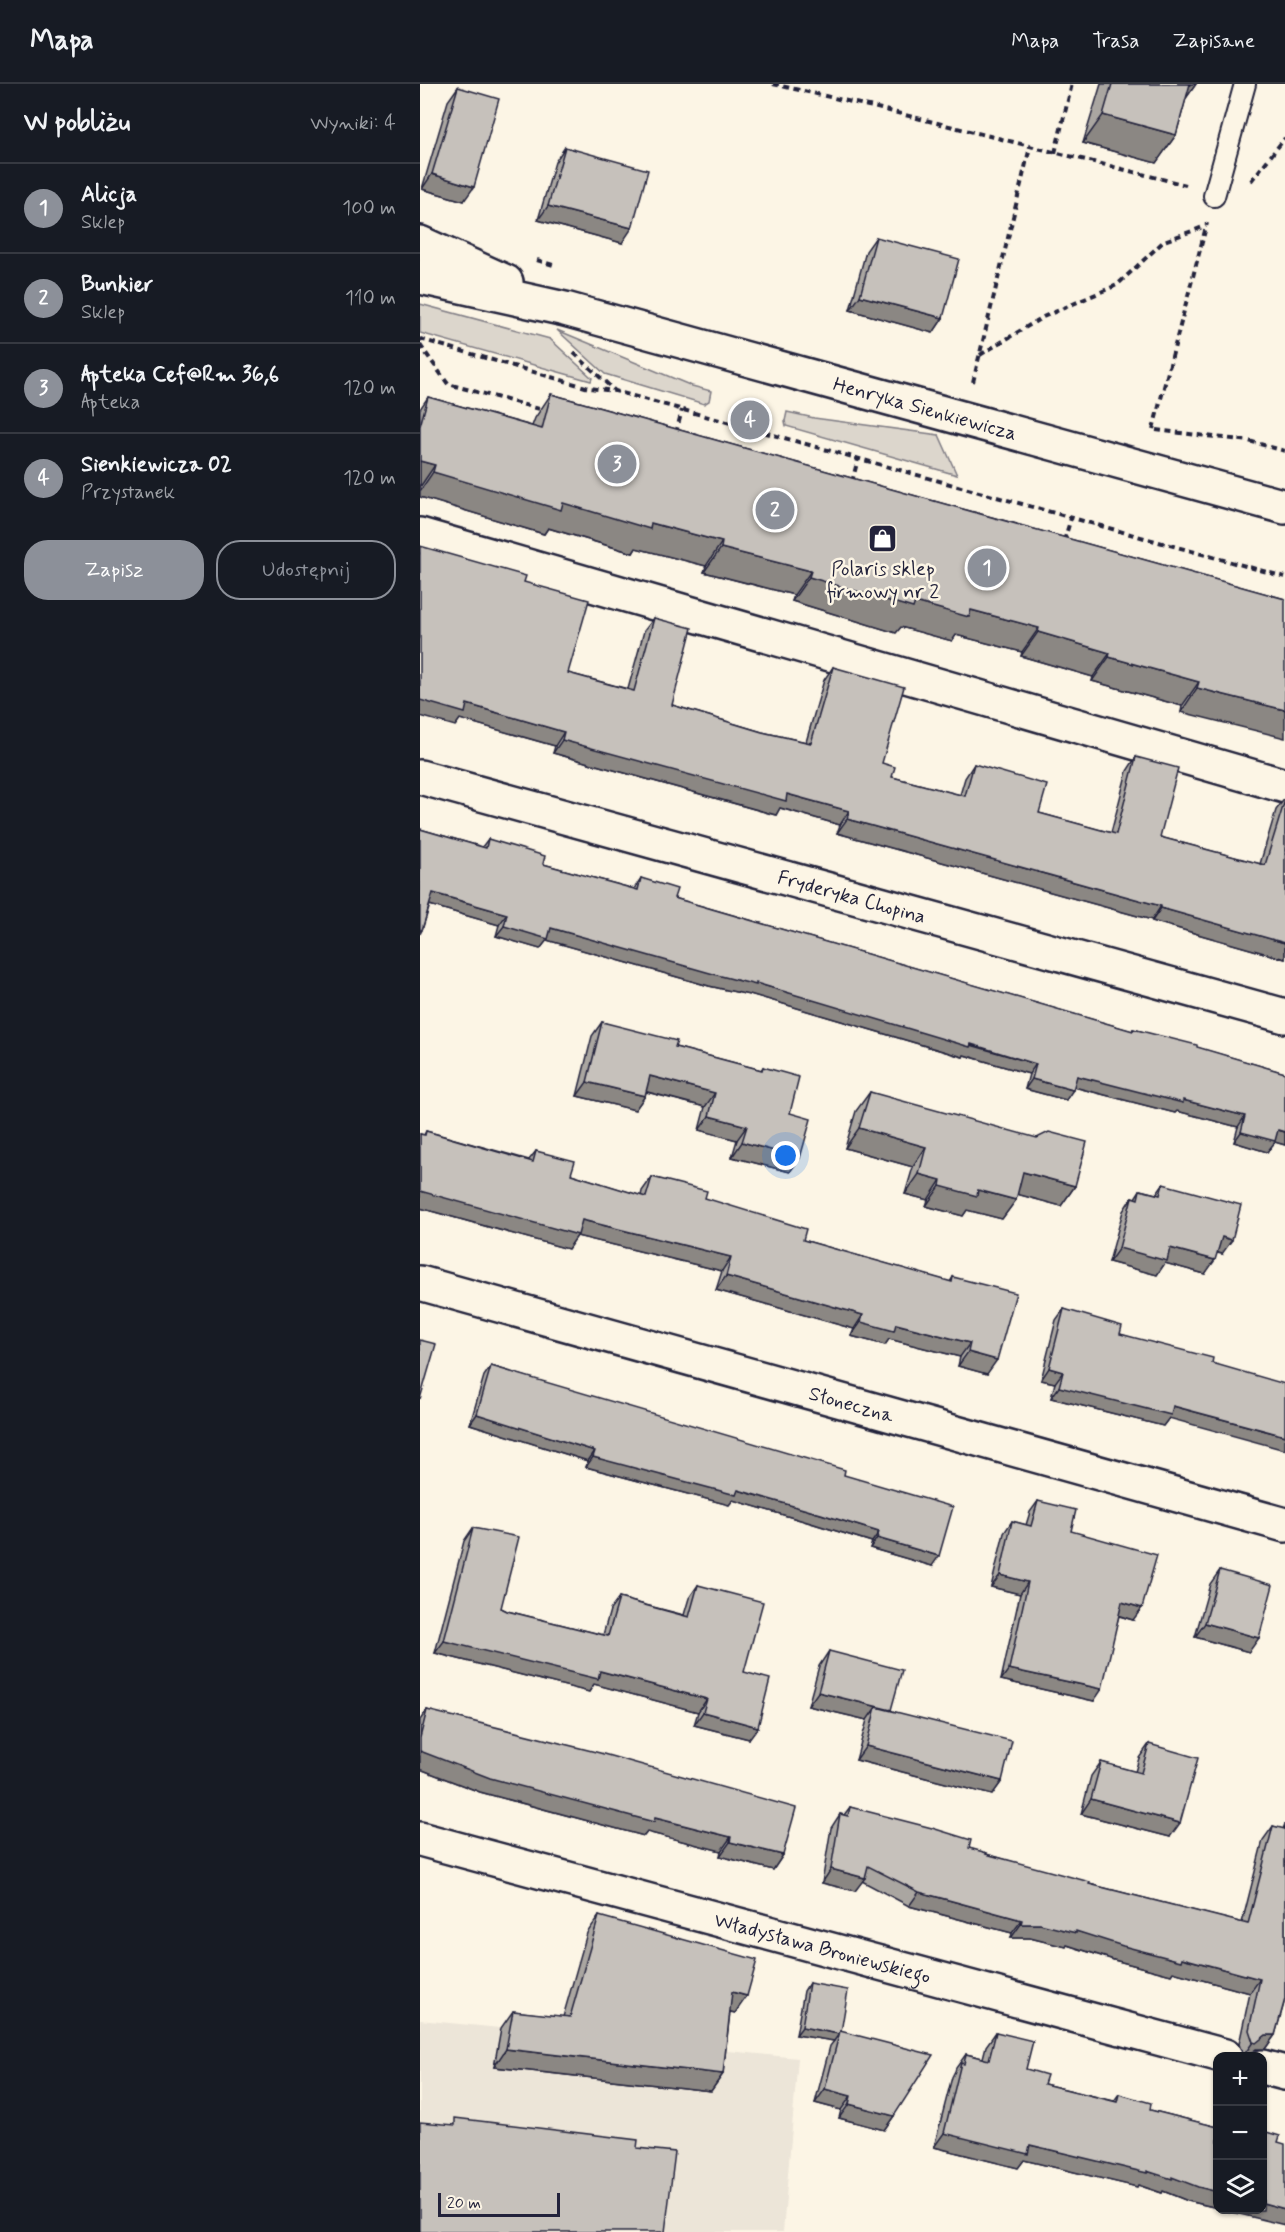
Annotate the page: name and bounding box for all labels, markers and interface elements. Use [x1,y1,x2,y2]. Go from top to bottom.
text: Mapa [30,23,94,60]
text: Mapa [1011,27,1059,55]
text: Trasa [1092,27,1140,55]
text: Zapisane [1173,27,1255,55]
text: W pobliżu [24,106,130,140]
text: Wyniki: 4 [310,110,396,137]
text: Alicja [81,181,137,209]
text: 1 [39,195,48,222]
text: 100 m [342,195,396,222]
text: Sklep [81,209,125,236]
text: Bunkier [81,271,153,299]
text: 2 [39,285,48,312]
text: 110 m [345,285,396,312]
text: Sklep [81,299,125,326]
text: Apteka Cef@Rm 36,6 [81,361,279,389]
street label: Henryka Sienkiewicza [830,371,1020,448]
text: 3 [39,375,48,402]
text: 120 m [343,375,396,402]
text: Apteka [81,389,140,416]
pin: 4 [730,398,770,442]
pin: 3 [598,442,636,487]
text: Sienkiewicza 02 [81,451,232,479]
text: 4 [38,465,49,492]
text: 120 m [343,465,396,492]
text: Przystanek [81,479,175,506]
pin: 2 [756,488,794,532]
shop icon: Polaris sklep firmowy nr 2 [867,522,899,554]
button: Zapisz [24,540,204,600]
button: Udostępnij [216,540,396,600]
pin: 1 [968,546,1006,590]
place label: Polaris sklep firmowy nr 2 [827,556,939,606]
street label: Fryderyka Chopina [774,864,928,931]
your location [771,1141,800,1170]
street label: Słoneczna [805,1380,898,1430]
street label: Władysława Broniewskiego [711,1907,934,1991]
map controls [1213,2052,1267,2214]
button: + [1213,2052,1267,2106]
button: − [1213,2106,1267,2160]
button: layers [1213,2160,1267,2214]
scale bar [438,2190,560,2218]
text: 20 m [447,2193,481,2214]

